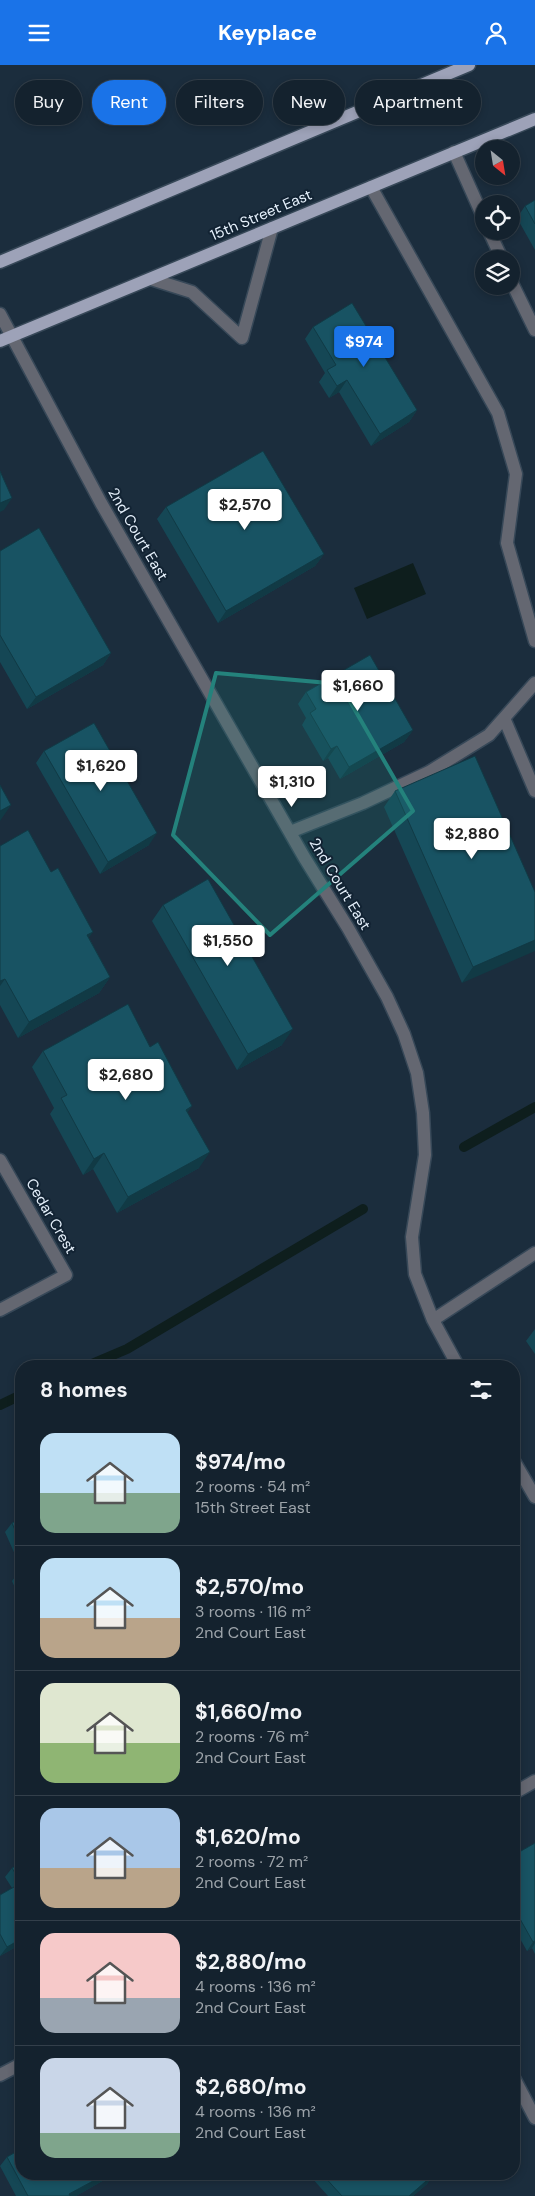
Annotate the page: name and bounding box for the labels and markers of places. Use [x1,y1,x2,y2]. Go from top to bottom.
pin: $974 [334,325,394,368]
pin: $2,570 [204,489,286,531]
pin: $1,660 [317,669,399,712]
pin: $1,620 [60,749,142,792]
pin: $1,310 [251,765,333,808]
pin: $2,880 [431,817,513,860]
pin: $1,550 [187,925,269,967]
pin: $2,680 [85,1059,167,1101]

